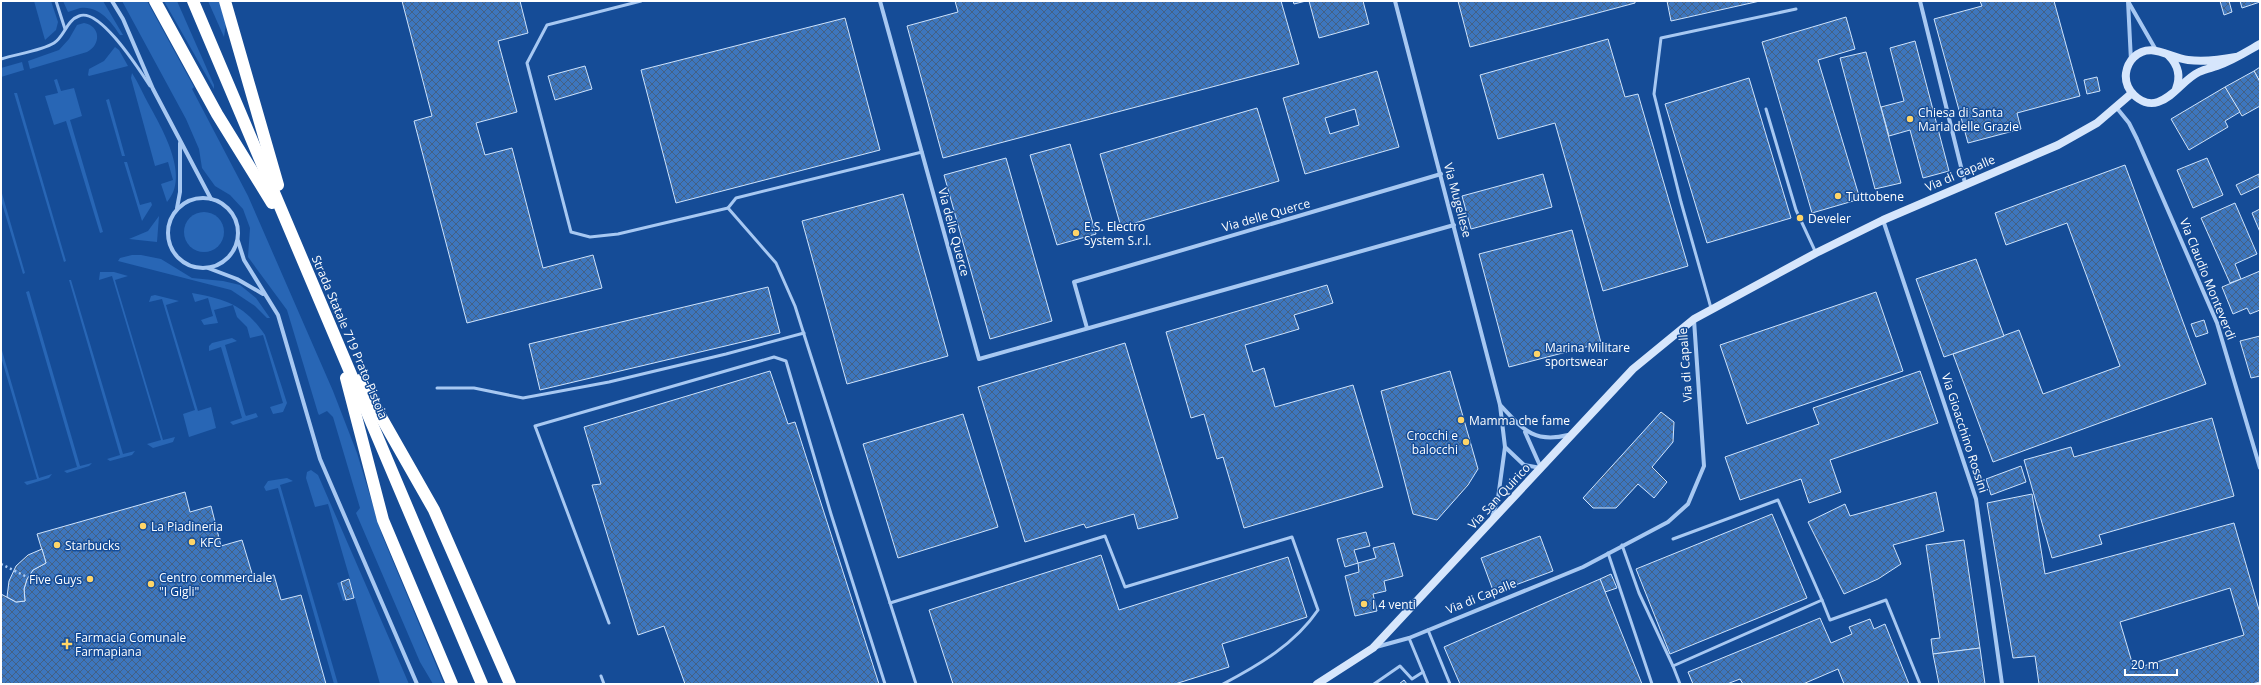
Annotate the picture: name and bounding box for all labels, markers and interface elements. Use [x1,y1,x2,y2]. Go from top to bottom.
place label: Chiesa di Santa Maria delle Grazie [1918,104,2019,135]
marker: Chiesa di Santa Maria delle Grazie [1905,114,1915,124]
street label: Via di Capalle [1922,151,1998,195]
street label: Via Mugellese [1440,161,1476,239]
street label: Via delle Querce [934,186,974,278]
place label: Tuttobene [1846,188,1904,205]
marker: Tuttobene [1833,191,1843,201]
street label: Via delle Querce [1220,194,1312,236]
place label: Develer [1808,210,1851,227]
marker: Develer [1795,213,1805,223]
street label: Via Claudio Monteverdi [2176,216,2240,342]
place label: E.S. Electro System S.r.l. [1084,218,1152,249]
marker: E.S. Electro System S.r.l. [1071,228,1081,238]
street label: Strada Statale 719 Prato-Pistoia [308,253,392,421]
street label: Via di Capalle [1674,327,1696,403]
place label: Marina Militare sportswear [1545,339,1630,370]
marker: Marina Militare sportswear [1532,349,1542,359]
street label: Via Gioacchino Rossini [1938,371,1992,495]
place label: Mamma che fame [1469,412,1570,429]
marker: Mamma che fame [1456,415,1466,425]
place label: Crocchi e balocchi [1407,427,1458,458]
marker: Crocchi e balocchi [1461,437,1471,447]
street label: Via San Quirico [1464,459,1534,533]
place label: La Piadineria [151,518,223,535]
marker: La Piadineria [138,521,148,531]
place label: KFC [200,534,222,551]
place label: Starbucks [65,537,120,554]
marker: KFC [187,537,197,547]
marker: Starbucks [52,540,62,550]
place label: Centro commerciale "I Gigli" [159,569,272,600]
place label: Five Guys [29,571,82,588]
marker: Five Guys [85,574,95,584]
street label: Via di Capalle [1443,574,1519,618]
marker: Centro commerciale "I Gigli" [146,579,156,589]
place label: I 4 venti [1372,596,1416,613]
marker: I 4 venti [1359,599,1369,609]
place label: Farmacia Comunale Farmapiana [75,629,186,660]
marker: Farmacia Comunale Farmapiana [62,639,72,649]
scale bar [2125,651,2177,677]
text: 20 m [2131,656,2159,673]

